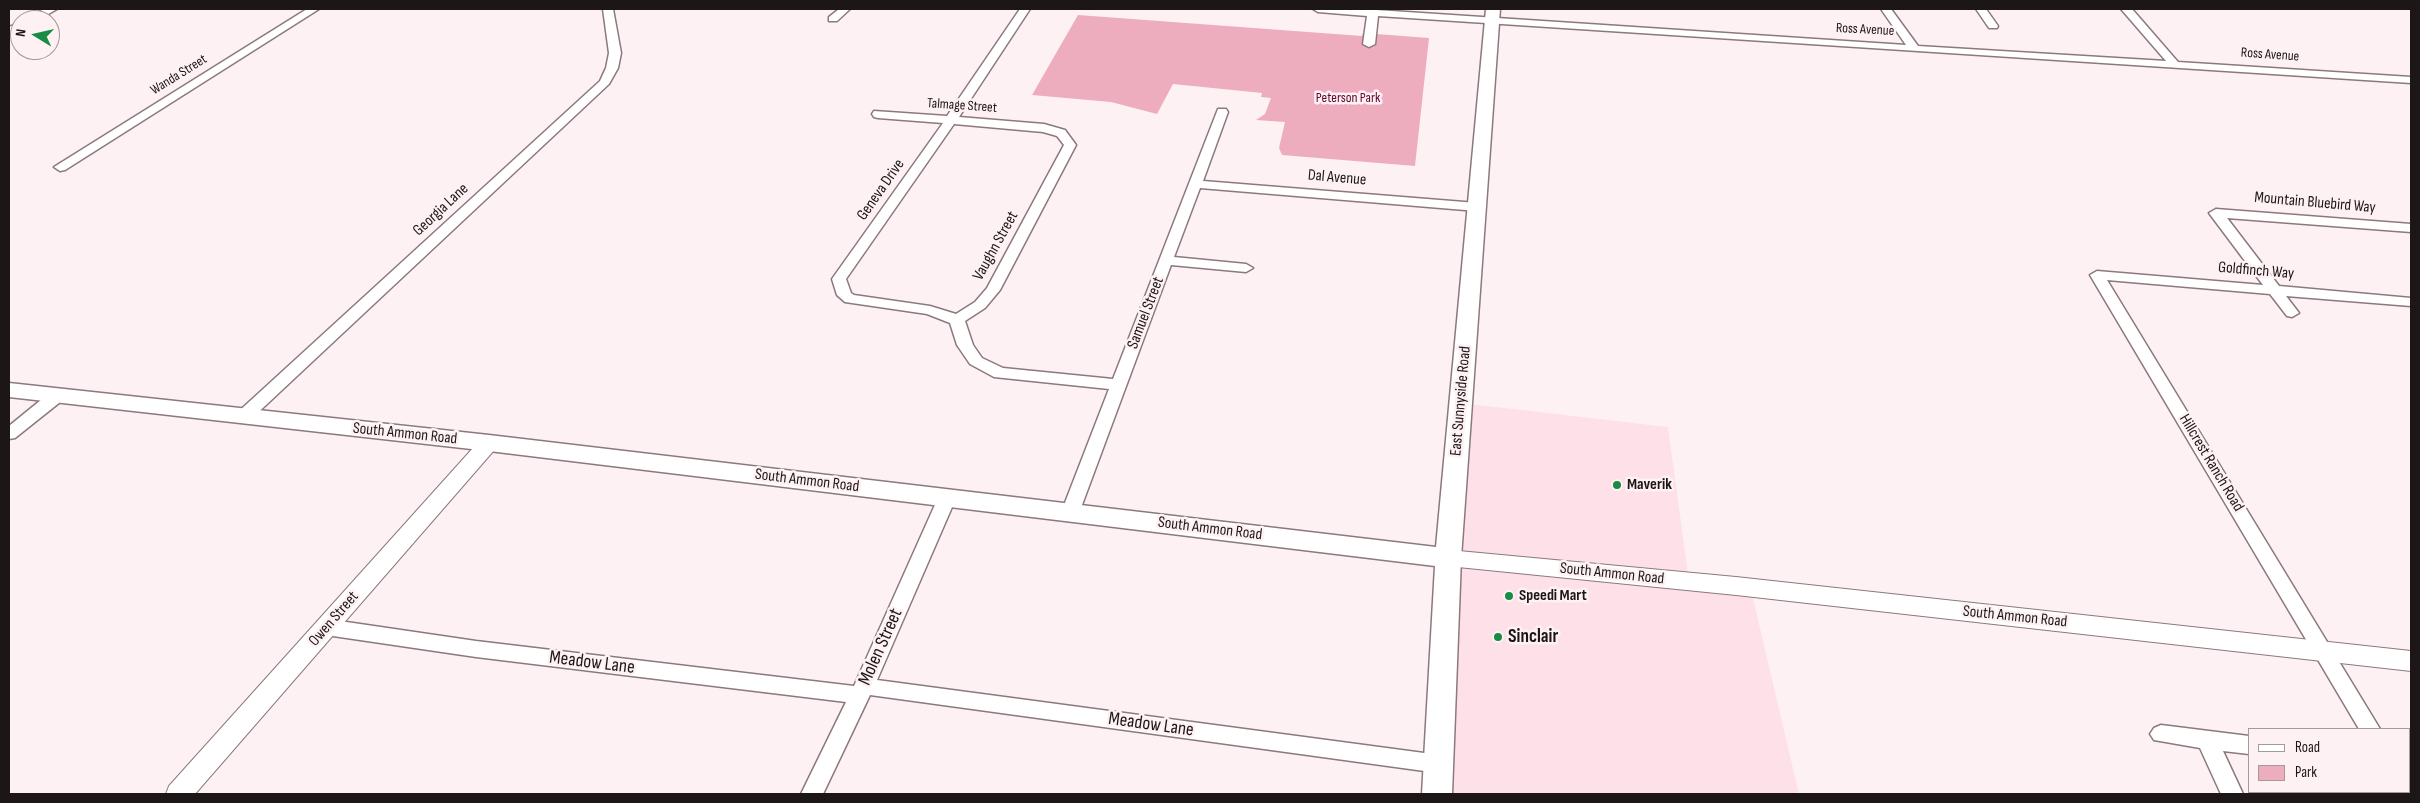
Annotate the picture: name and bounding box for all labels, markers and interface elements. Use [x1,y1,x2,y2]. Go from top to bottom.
north arrow [10,10,60,60]
street label: Ross Avenue [1835,20,1895,40]
text: N [12,28,30,38]
street label: Ross Avenue [2240,45,2300,65]
street label: Wanda Street [148,51,210,99]
park label: Peterson Park [1316,90,1380,106]
street label: Talmage Street [926,95,998,117]
street label: Geneva Drive [853,156,909,224]
street label: Dal Avenue [1307,166,1367,190]
street label: Georgia Lane [409,180,473,240]
street label: Mountain Bluebird Way [2254,188,2376,218]
street label: Vaughn Street [969,208,1023,284]
street label: Goldfinch Way [2217,258,2295,284]
street label: Samuel Street [1123,274,1169,352]
street label: East Sunnyside Road [1447,345,1475,457]
street label: Hillcrest Ranch Road [2174,411,2248,515]
street label: South Ammon Road [352,419,458,449]
street label: South Ammon Road [754,465,860,497]
place label: Maverik [1627,475,1672,495]
marker: Maverik [1611,479,1623,491]
street label: South Ammon Road [1157,513,1263,545]
street label: South Ammon Road [1559,559,1665,589]
place label: Speedi Mart [1519,586,1587,606]
street label: Owen Street [305,588,363,650]
marker: Speedi Mart [1503,590,1515,602]
street label: South Ammon Road [1962,602,2068,632]
street label: Molen Street [854,605,908,689]
place label: Sinclair [1508,626,1558,648]
marker: Sinclair [1492,631,1504,643]
street label: Meadow Lane [548,646,636,680]
street label: Meadow Lane [1107,708,1195,742]
legend [2248,728,2410,793]
text: Road [2295,738,2320,757]
text: Park [2295,763,2317,782]

